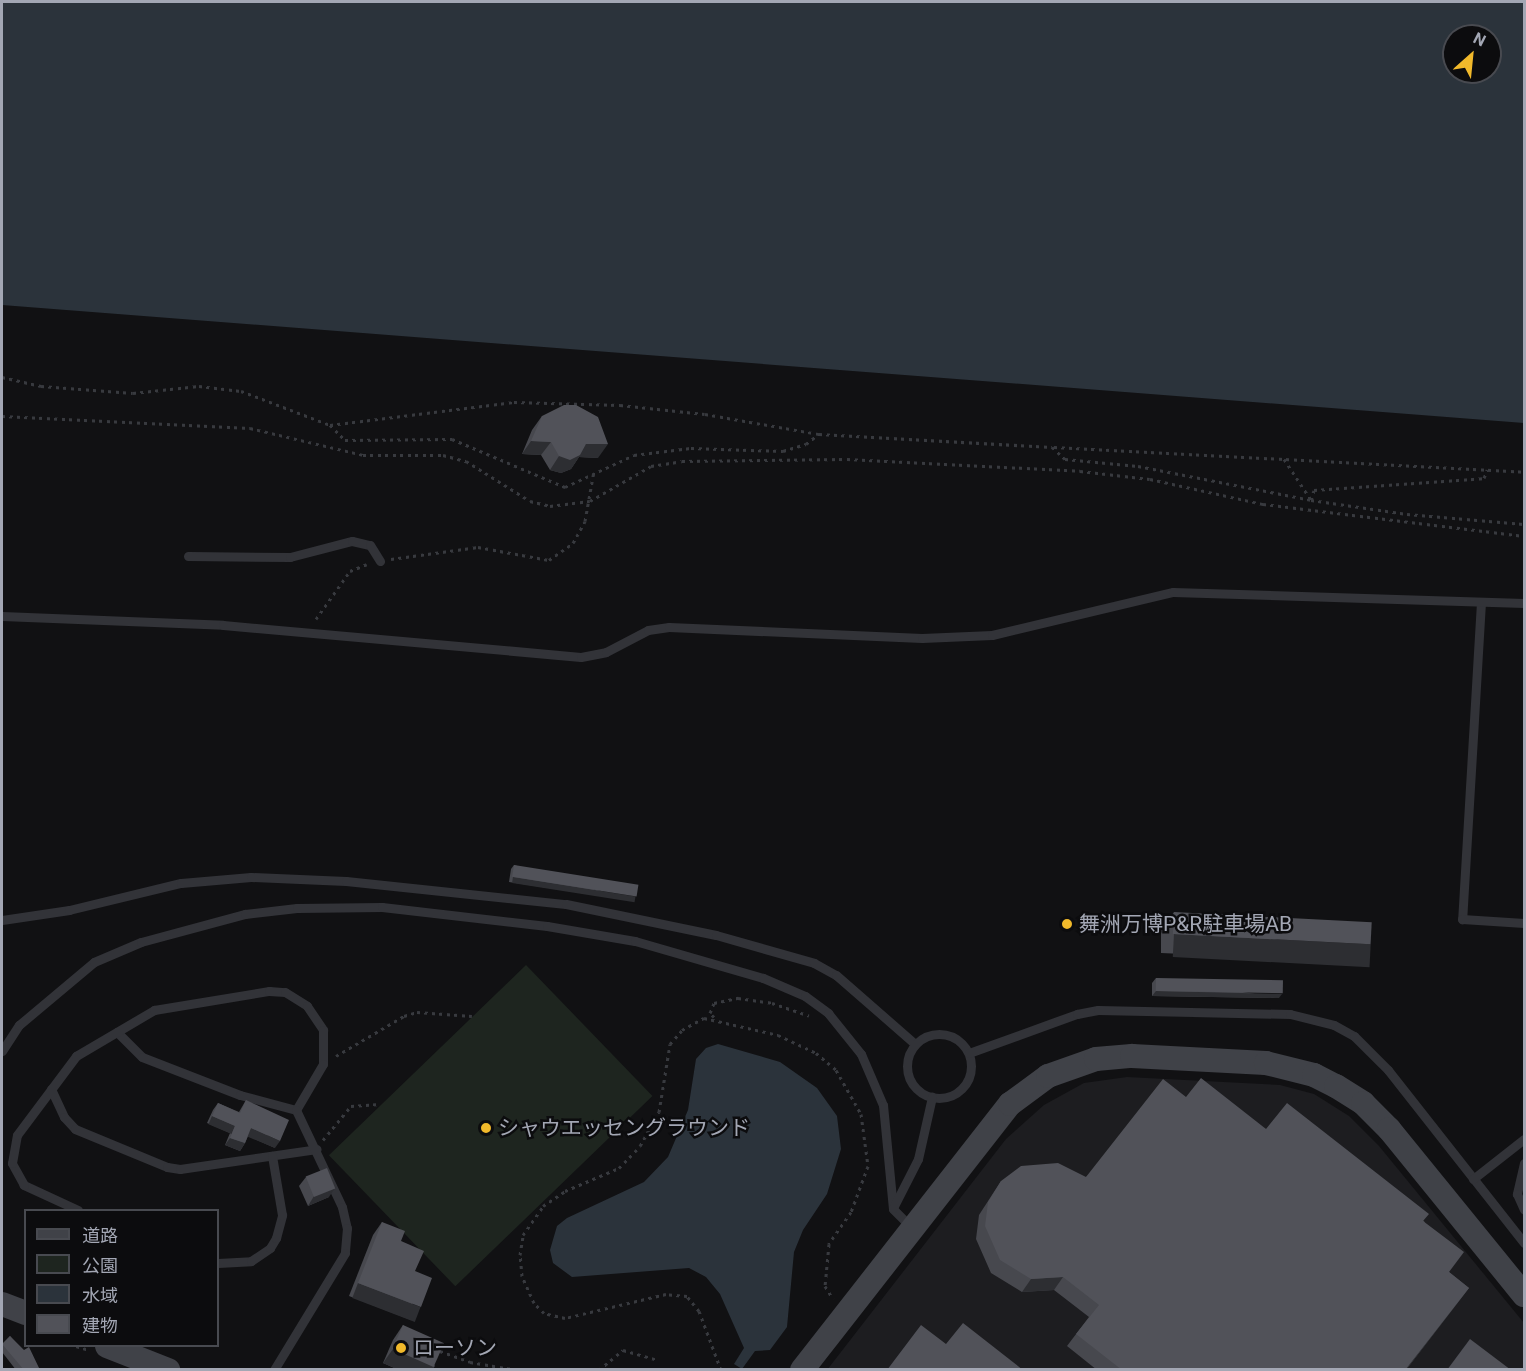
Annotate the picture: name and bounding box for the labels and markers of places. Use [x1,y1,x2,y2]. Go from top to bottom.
place label: 舞洲万博P&R駐車場AB [1079,911,1292,937]
marker: 舞洲万博P&R駐車場AB [1060,917,1074,931]
place label: シャウエッセングラウンド [498,1115,750,1141]
marker: シャウエッセングラウンド [479,1121,493,1135]
place label: ローソン [413,1335,497,1361]
marker: ローソン [394,1341,408,1355]

